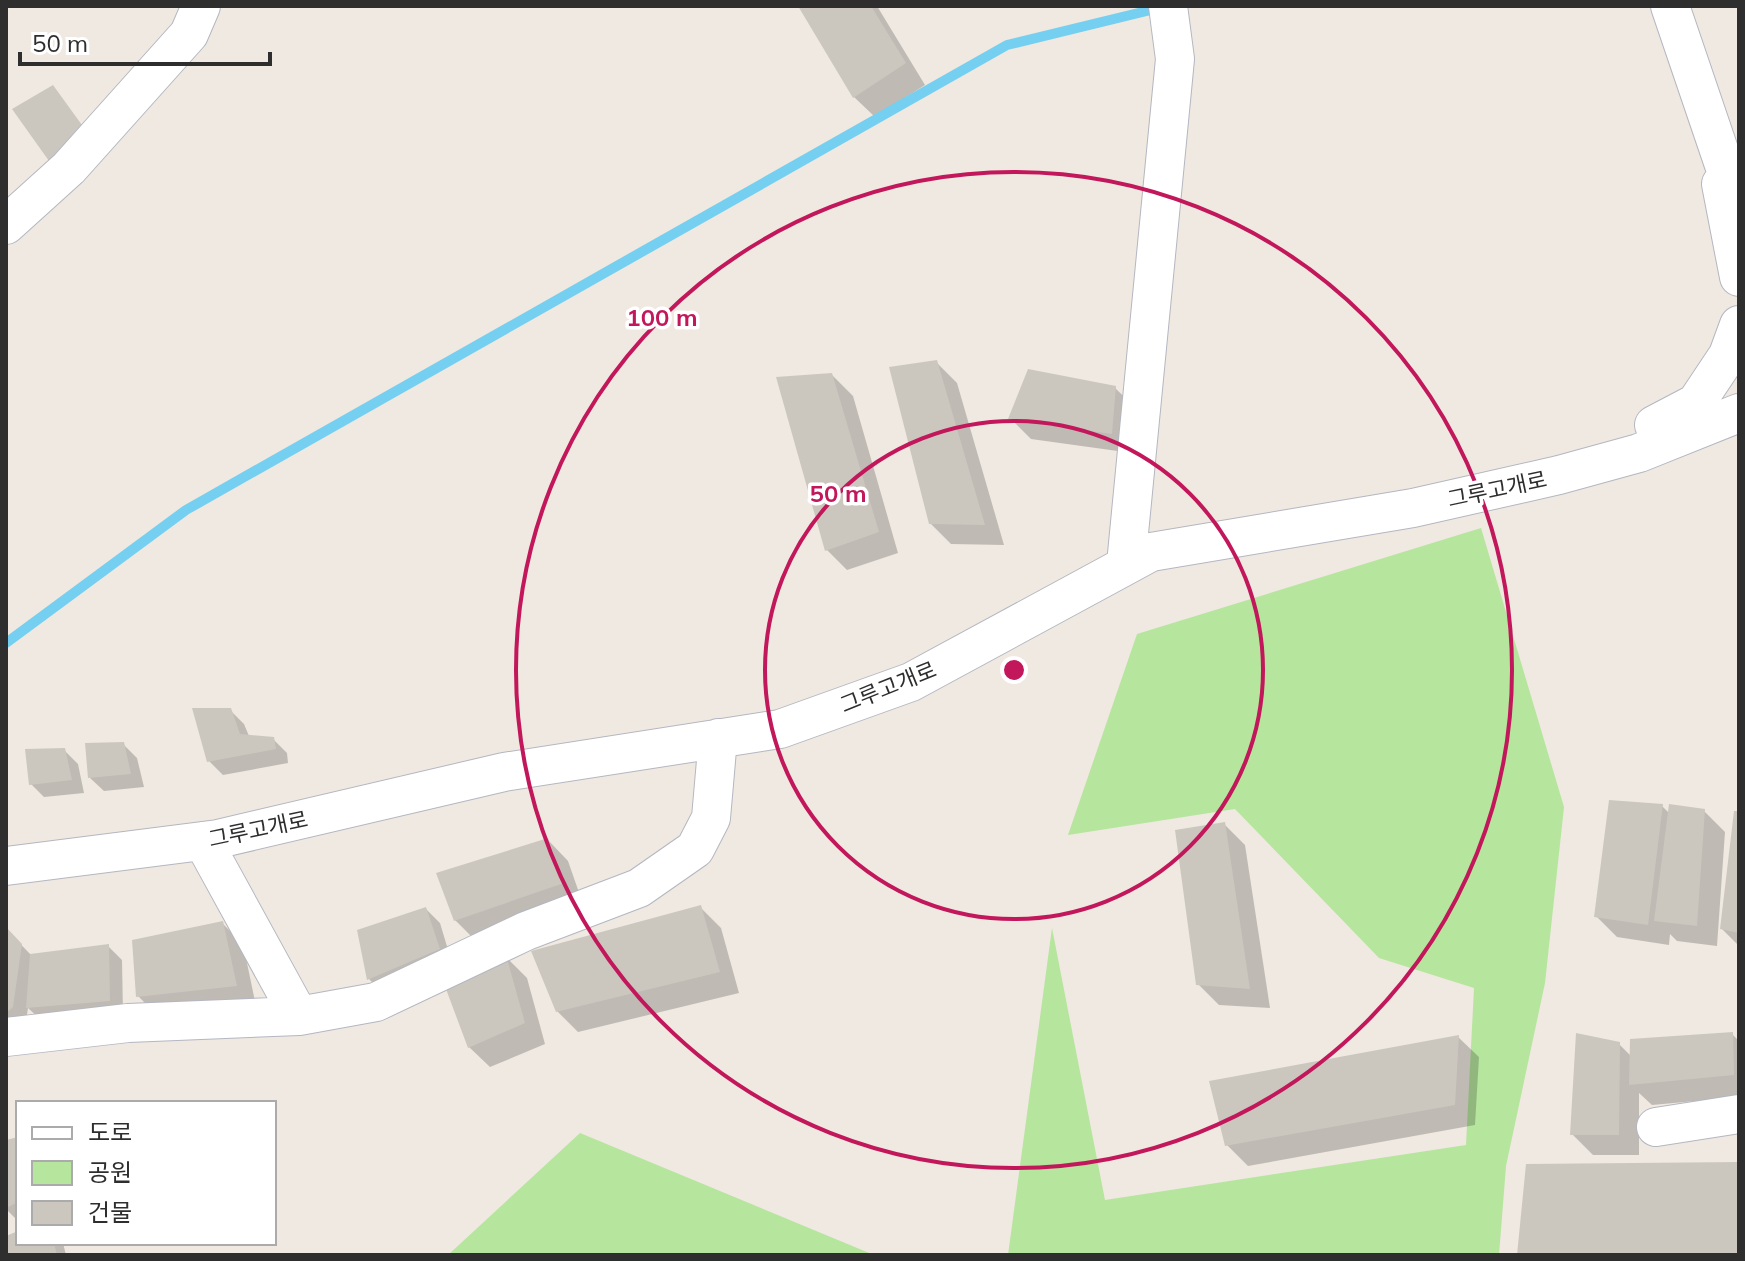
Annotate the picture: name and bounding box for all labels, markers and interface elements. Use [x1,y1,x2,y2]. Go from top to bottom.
scale bar [20,16,270,66]
text: 50 m [32,28,88,58]
text: 100 m [626,302,698,332]
street label: 그루고개로 [1445,465,1549,513]
text: 50 m [810,478,866,508]
street label: 그루고개로 [836,655,940,719]
centre of rings [1000,656,1028,684]
street label: 그루고개로 [206,805,310,853]
legend [16,1101,276,1245]
text: 도로 [88,1117,132,1147]
text: 공원 [88,1157,132,1187]
text: 건물 [88,1197,132,1227]

